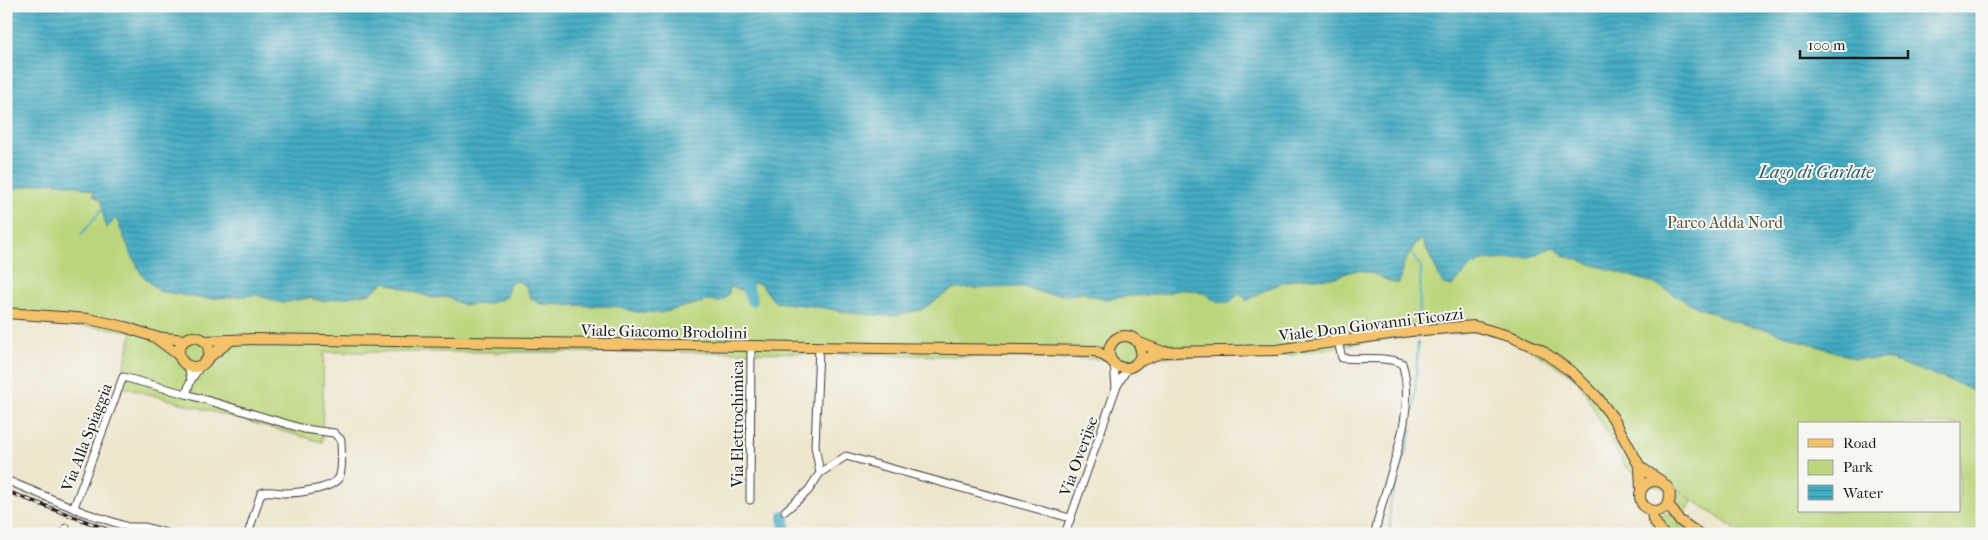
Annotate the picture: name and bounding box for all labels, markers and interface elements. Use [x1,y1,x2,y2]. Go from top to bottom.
scale bar [1800,28,1908,60]
text: 100 m [1808,36,1846,54]
water label: Lago di Garlate [1757,162,1874,183]
park label: Parco Adda Nord [1667,213,1783,232]
street label: Viale Don Giovanni Ticozzi [1277,304,1465,345]
street label: Viale Giacomo Brodolini [580,321,748,342]
street label: Via Elettrochimica [728,360,747,489]
street label: Via Alla Spiaggia [57,380,116,495]
street label: Via Overijse [1055,414,1102,500]
legend [1798,422,1960,512]
text: Road [1843,434,1877,452]
text: Park [1843,458,1873,476]
text: Water [1842,484,1883,502]

